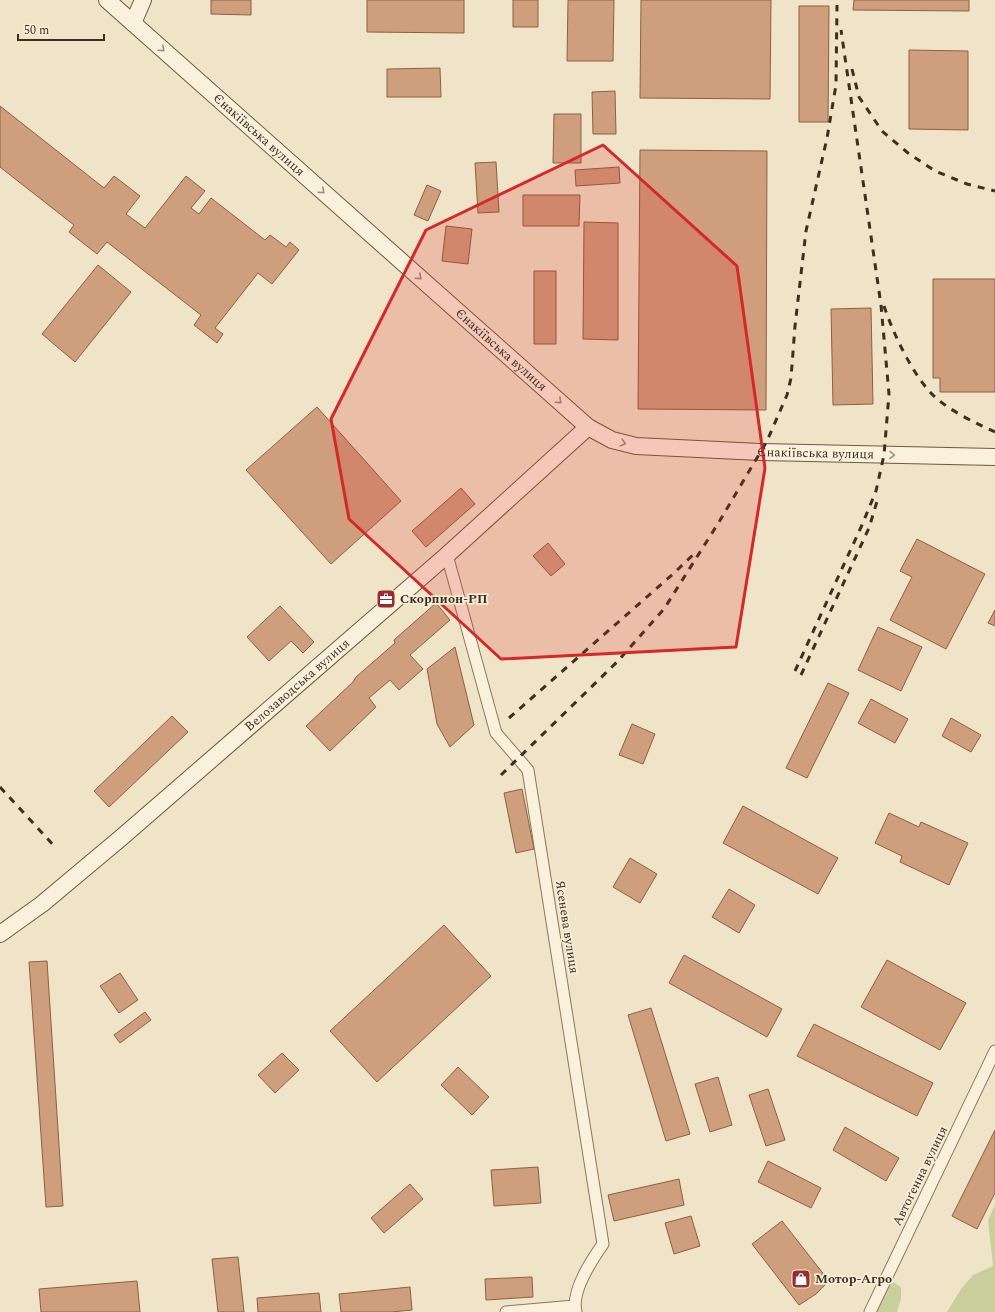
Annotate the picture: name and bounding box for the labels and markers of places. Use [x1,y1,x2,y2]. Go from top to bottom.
office icon: Скорпион-РП [375,588,397,610]
place label: Скорпион-РП [400,589,487,609]
shop icon: Мотор-Агро [790,1268,812,1290]
place label: Мотор-Агро [815,1269,892,1289]

